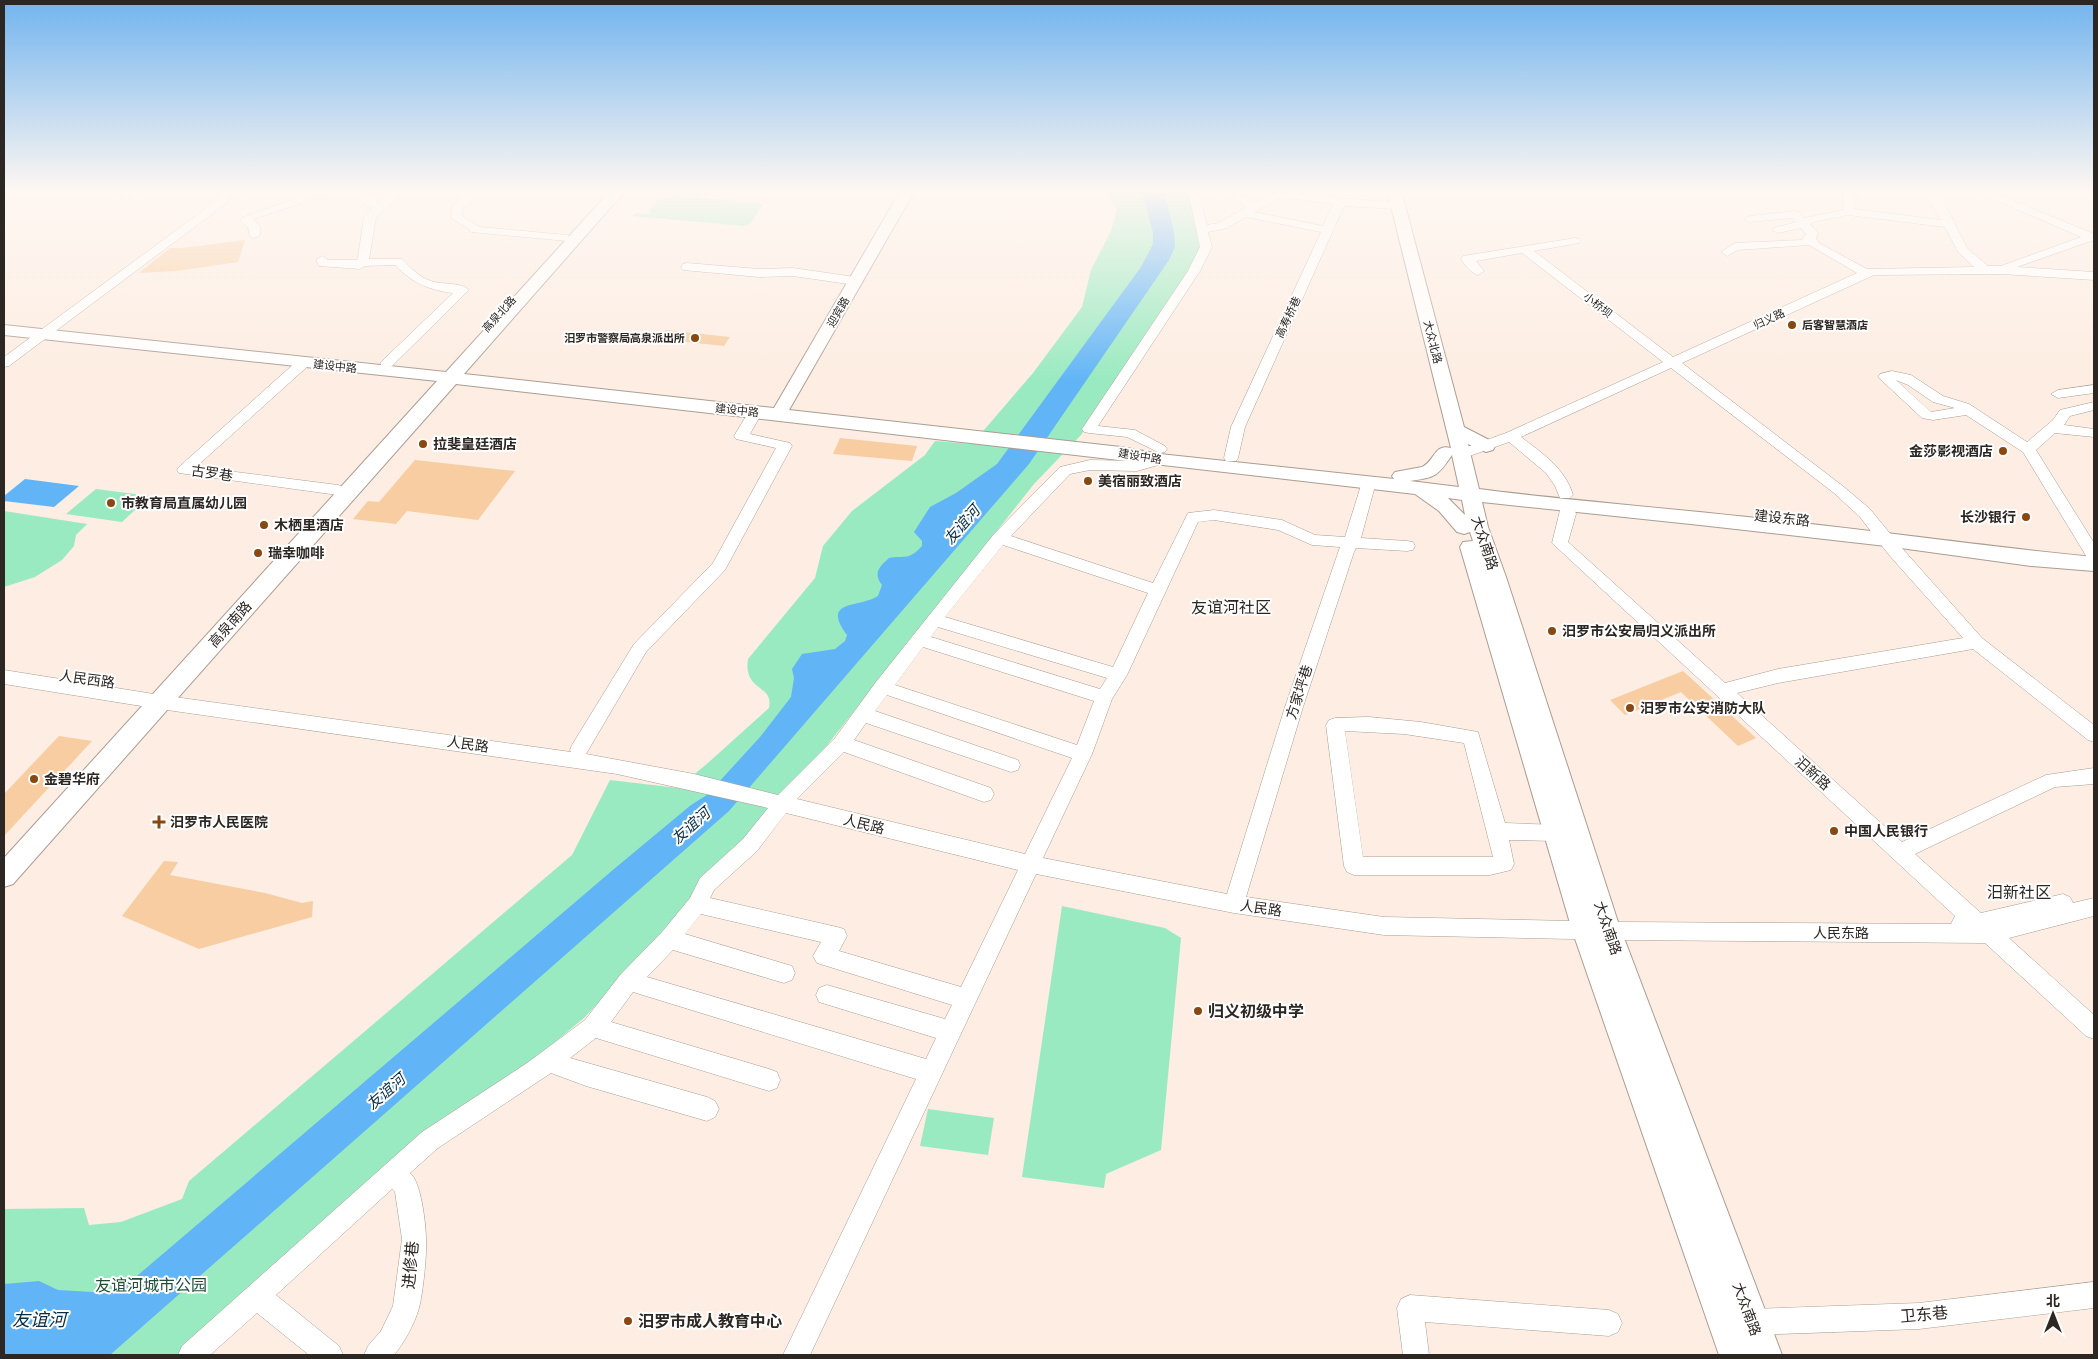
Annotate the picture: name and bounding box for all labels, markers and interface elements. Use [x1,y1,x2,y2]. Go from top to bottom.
street label: 小桥坝 [1581,289,1615,321]
street label: 高泉北路 [479,293,519,335]
street label: 迎宾路 [824,294,852,330]
street label: 高寿桥巷 [1272,294,1304,340]
street label: 归义路 [1751,306,1787,332]
place label: 后客智慧酒店 [1802,318,1868,332]
street label: 大众北路 [1421,319,1445,365]
marker: 后客智慧酒店 [1786,319,1798,331]
place label: 汨罗市警察局高泉派出所 [564,331,685,345]
marker: 汨罗市警察局高泉派出所 [689,332,701,344]
street label: 建设中路 [312,357,358,375]
street label: 建设中路 [714,401,760,419]
place label: 拉斐皇廷酒店 [433,435,517,452]
marker: 拉斐皇廷酒店 [417,438,429,450]
place label: 金莎影视酒店 [1909,442,1993,459]
marker: 金莎影视酒店 [1997,445,2009,457]
street label: 建设中路 [1117,446,1163,466]
street label: 古罗巷 [190,461,234,484]
place label: 美宿丽致酒店 [1098,472,1182,489]
marker: 美宿丽致酒店 [1082,475,1094,487]
place label: 市教育局直属幼儿园 [121,494,247,511]
marker: 市教育局直属幼儿园 [105,497,117,509]
water label: 友谊河 [940,499,986,548]
street label: 建设东路 [1753,506,1811,529]
place label: 长沙银行 [1960,508,2016,525]
marker: 长沙银行 [2020,511,2032,523]
street label: 大众南路 [1469,514,1502,572]
place label: 木栖里酒店 [274,516,344,533]
marker: 木栖里酒店 [258,519,270,531]
place label: 瑞幸咖啡 [268,544,325,561]
marker: 瑞幸咖啡 [252,547,264,559]
street label: 高泉南路 [205,597,255,650]
district label: 友谊河社区 [1191,597,1271,617]
place label: 汨罗市公安局归义派出所 [1562,622,1716,639]
marker: 汨罗市公安局归义派出所 [1546,625,1558,637]
street label: 方家坪巷 [1282,663,1315,721]
street label: 人民西路 [58,666,116,691]
place label: 汨罗市公安消防大队 [1640,699,1766,716]
marker: 汨罗市公安消防大队 [1624,702,1636,714]
street label: 人民路 [446,732,490,755]
street label: 汨新路 [1792,752,1835,793]
place label: 金碧华府 [44,770,100,787]
marker: 金碧华府 [28,773,40,785]
water label: 友谊河 [668,802,716,848]
street label: 人民路 [842,810,887,837]
place label: 汨罗市人民医院 [170,813,268,830]
marker: 汨罗市人民医院 [152,815,166,829]
place label: 中国人民银行 [1844,822,1928,839]
marker: 中国人民银行 [1828,825,1840,837]
district label: 汨新社区 [1987,882,2051,902]
street label: 人民路 [1239,896,1283,919]
street label: 大众南路 [1591,899,1626,957]
street label: 人民东路 [1813,924,1869,941]
place label: 归义初级中学 [1208,1001,1304,1021]
marker: 归义初级中学 [1192,1005,1204,1017]
water label: 友谊河 [362,1068,411,1114]
street label: 进修巷 [398,1240,422,1290]
park label: 友谊河城市公园 [95,1275,207,1295]
street label: 大众南路 [1730,1280,1765,1338]
north arrow [2028,1289,2078,1339]
text: 北 [2046,1292,2060,1309]
street label: 卫东巷 [1899,1302,1949,1326]
water label: 友谊河 [12,1309,69,1330]
place label: 汨罗市成人教育中心 [638,1311,782,1331]
marker: 汨罗市成人教育中心 [622,1315,634,1327]

